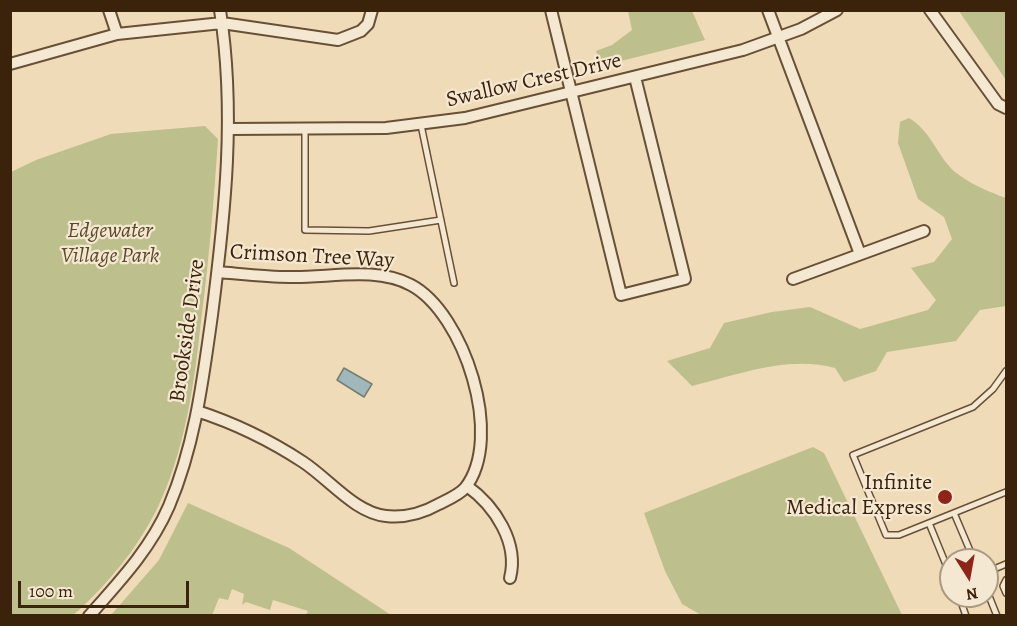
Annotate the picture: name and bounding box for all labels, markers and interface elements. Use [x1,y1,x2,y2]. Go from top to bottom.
street label: Swallow Crest Drive [444,48,624,114]
park label: Edgewater Village Park [61,219,159,270]
street label: Crimson Tree Way [229,240,395,274]
street label: Brookside Drive [165,258,211,404]
place label: Infinite Medical Express [786,471,932,522]
marker: Infinite Medical Express [936,488,954,506]
north arrow [939,548,999,608]
scale bar [21,569,192,607]
text: 100 m [29,579,73,603]
text: N [964,582,980,606]

